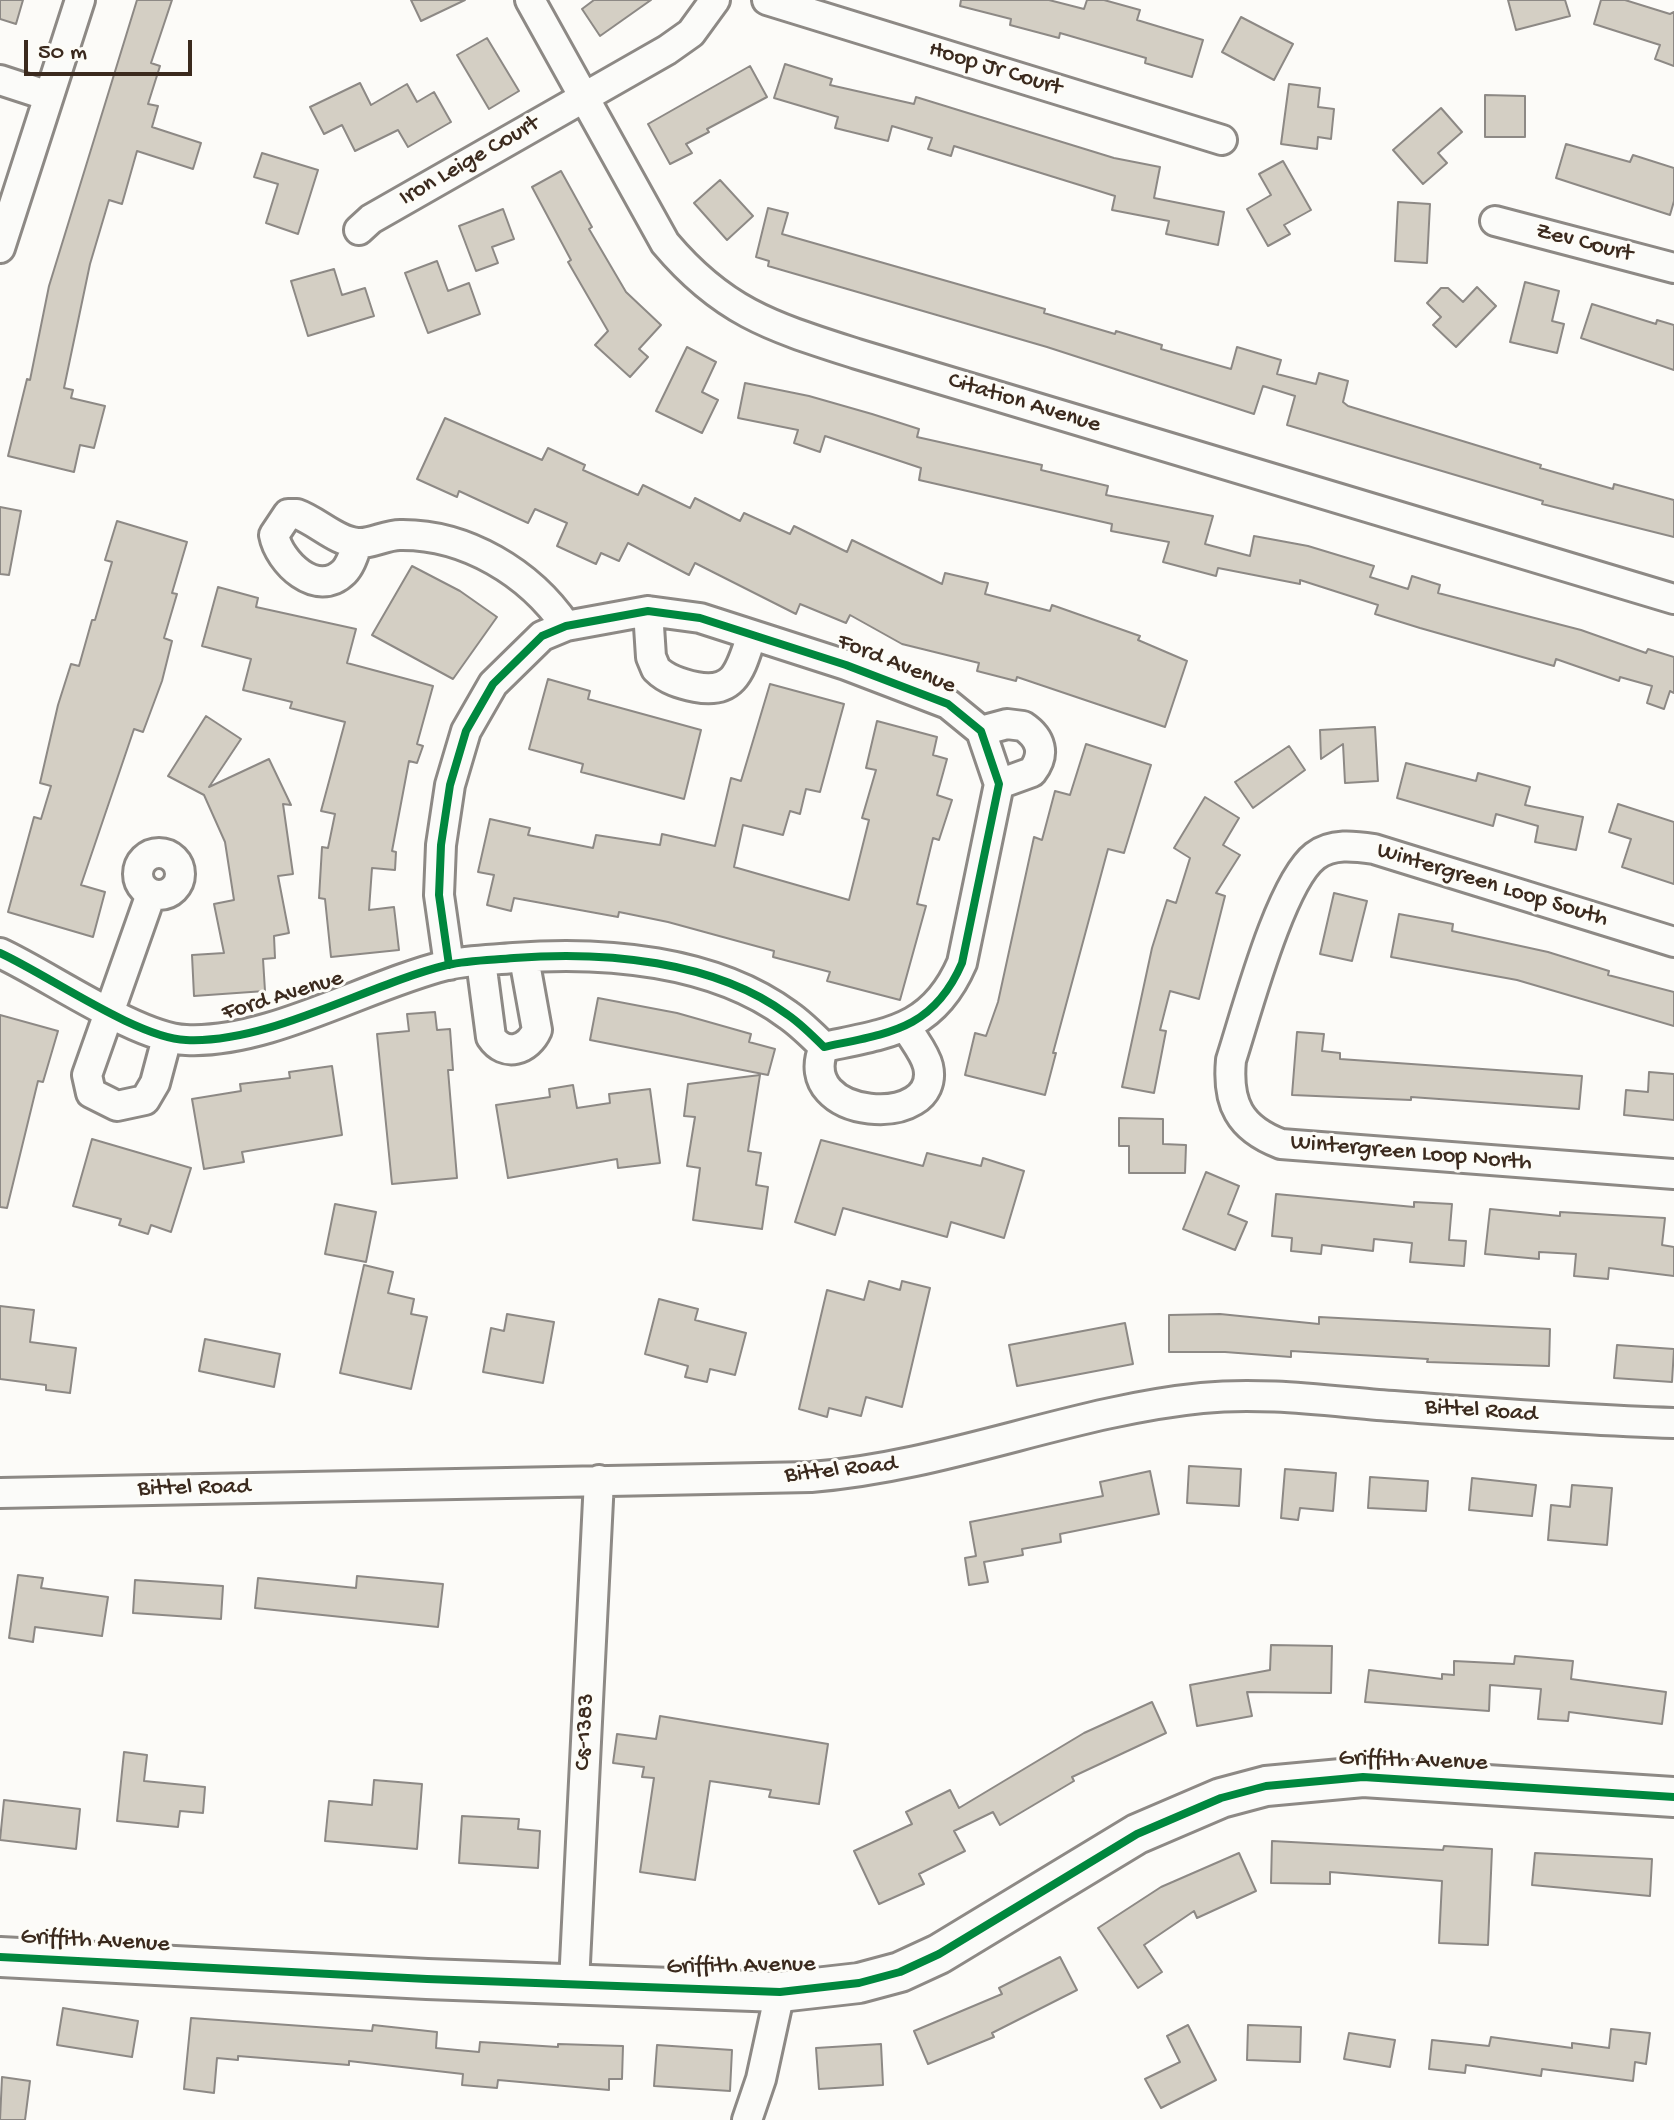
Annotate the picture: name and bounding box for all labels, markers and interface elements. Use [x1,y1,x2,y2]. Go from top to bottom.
scale bar [28,24,196,74]
street label: Hoop Jr Court [925,36,1065,104]
text: 50 m [38,39,87,68]
street label: Iron Leige Court [395,110,545,214]
street label: Zev Court [1532,218,1636,270]
street label: Citation Avenue [944,367,1104,441]
street label: Ford Avenue [833,628,959,702]
street label: Wintergreen Loop South [1373,837,1611,935]
street label: Ford Avenue [219,965,347,1029]
street label: Wintergreen Loop North [1289,1129,1533,1179]
street label: Bittel Road [1424,1394,1538,1430]
street label: Bittel Road [783,1451,899,1491]
street label: Bittel Road [137,1474,251,1504]
street label: Cs-1383 [570,1693,602,1771]
street label: Griffith Avenue [1338,1745,1488,1779]
street label: Griffith Avenue [20,1924,170,1960]
street label: Griffith Avenue [666,1951,816,1983]

